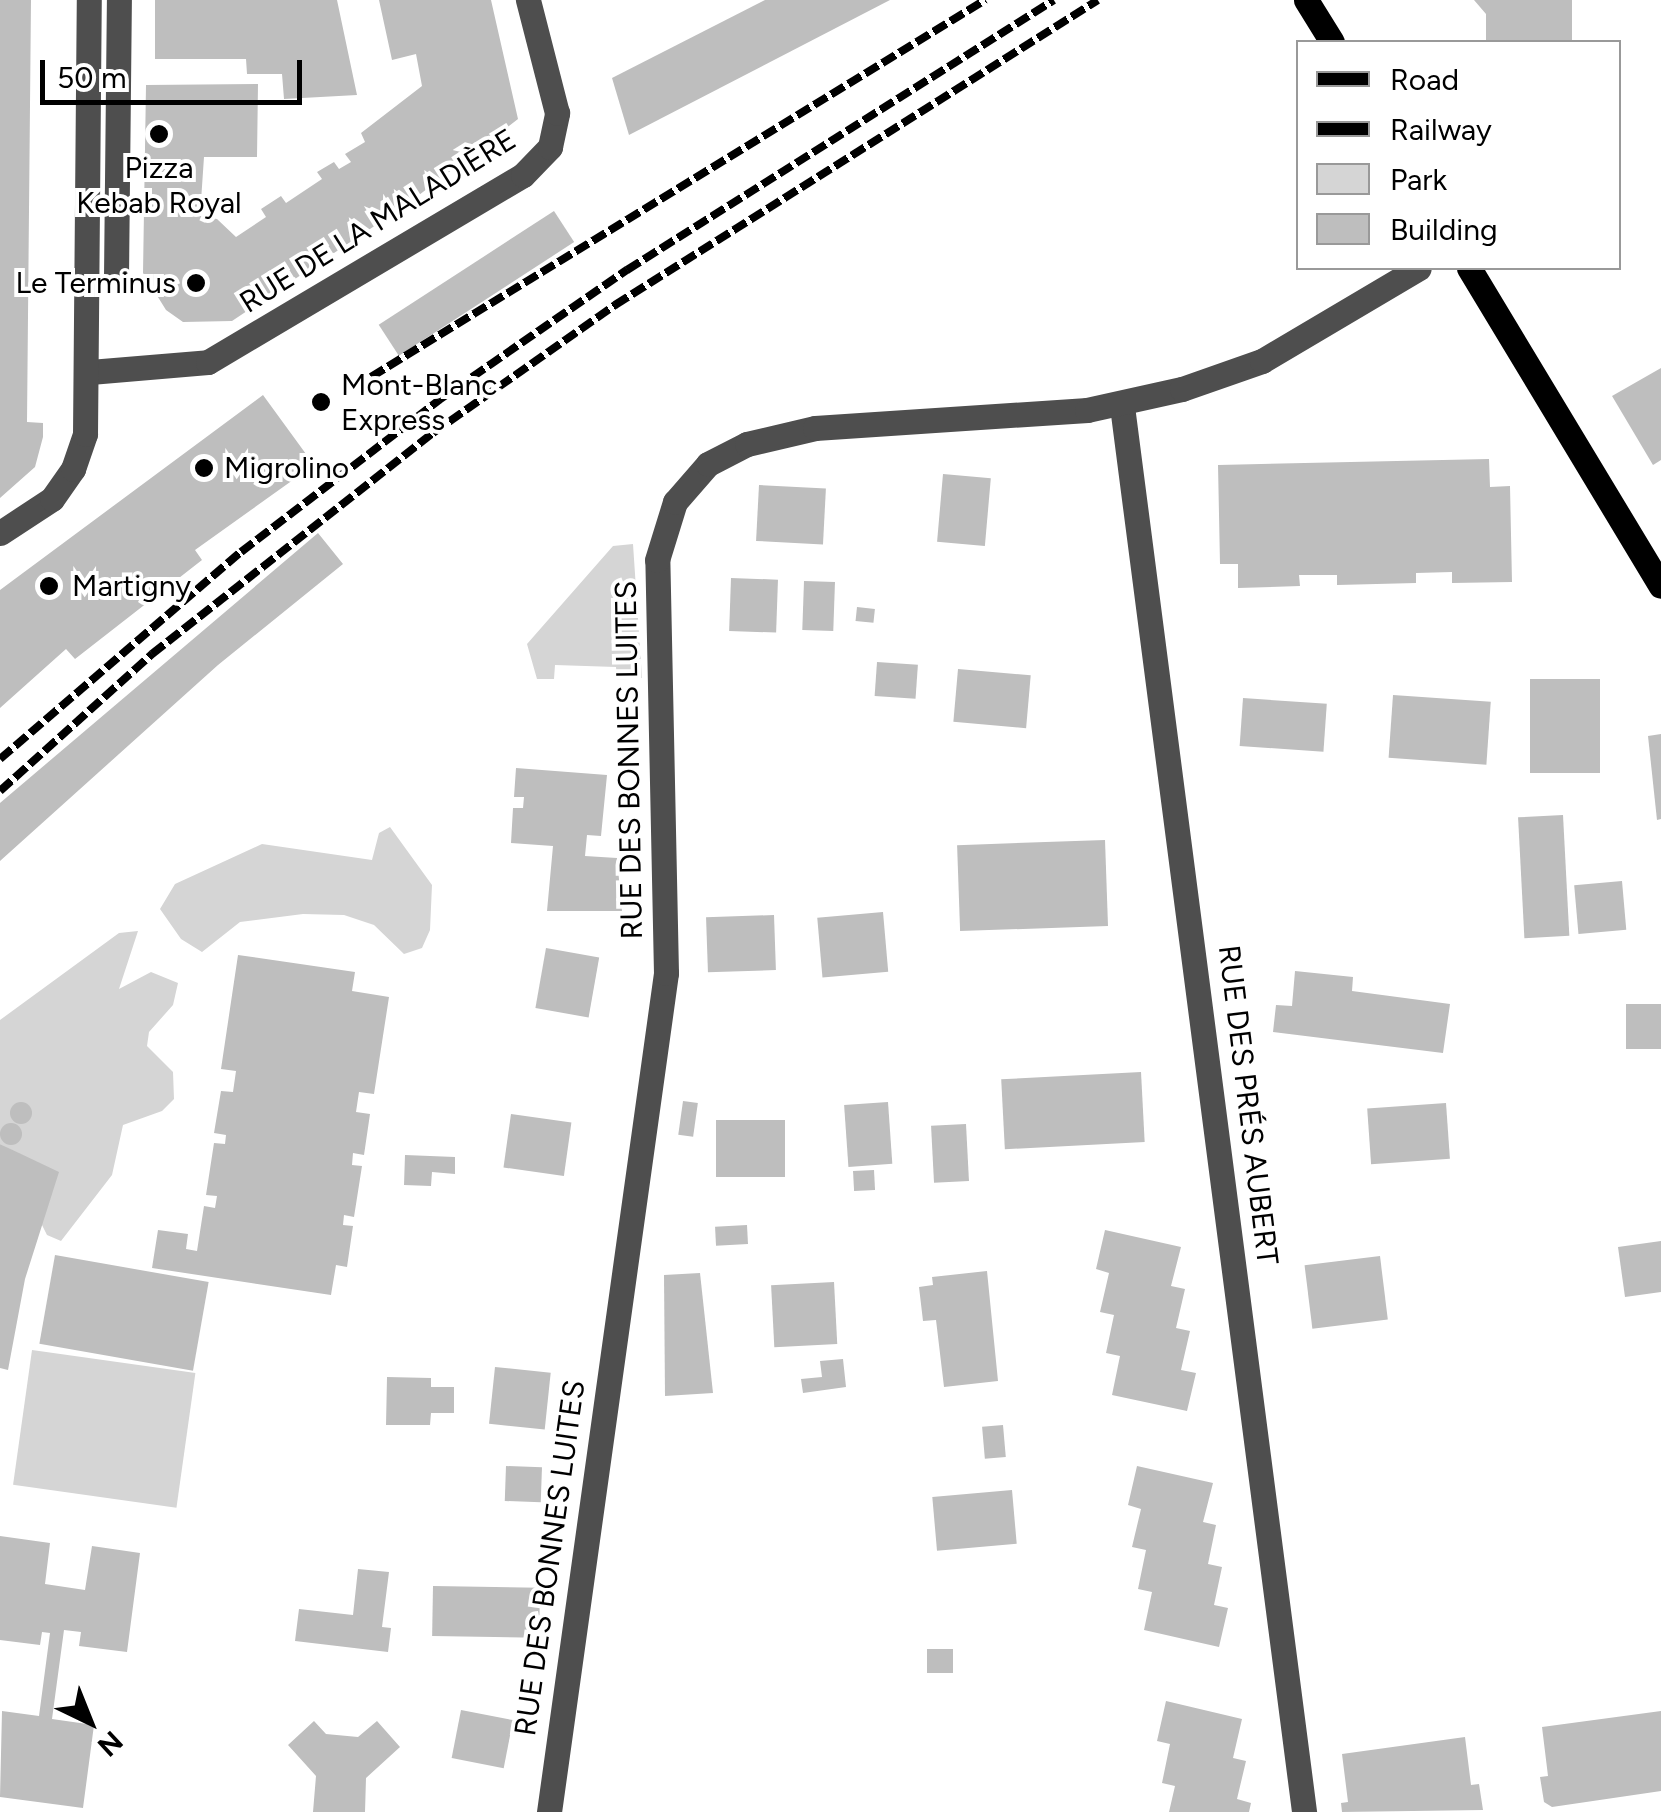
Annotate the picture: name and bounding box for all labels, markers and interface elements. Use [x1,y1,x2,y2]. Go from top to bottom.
scale bar [45,40,308,102]
legend [1296,40,1621,270]
text: 50 m [57,59,126,96]
text: Road [1390,61,1459,98]
text: Railway [1390,111,1492,148]
street label: RUE DE LA MALADIÈRE [233,121,523,321]
marker: Pizza Kebab Royal [148,123,170,145]
place label: Pizza Kebab Royal [76,150,242,220]
text: Park [1390,161,1447,198]
text: Building [1390,211,1498,248]
place label: Le Terminus [15,265,176,301]
marker: Le Terminus [185,272,207,294]
place label: Mont-Blanc Express [341,367,498,438]
marker: Mont-Blanc Express [310,391,332,413]
place label: Migrolino [224,450,349,486]
marker: Migrolino [193,457,215,479]
place label: Martigny [72,568,191,604]
marker: Martigny [36,573,62,599]
street label: RUE DES BONNES LUITES [608,580,650,940]
street label: RUE DES PRÉS AUBERT [1211,943,1285,1267]
street label: RUE DES BONNES LUITES [507,1378,593,1738]
north arrow [40,1672,140,1772]
text: N [91,1724,130,1764]

